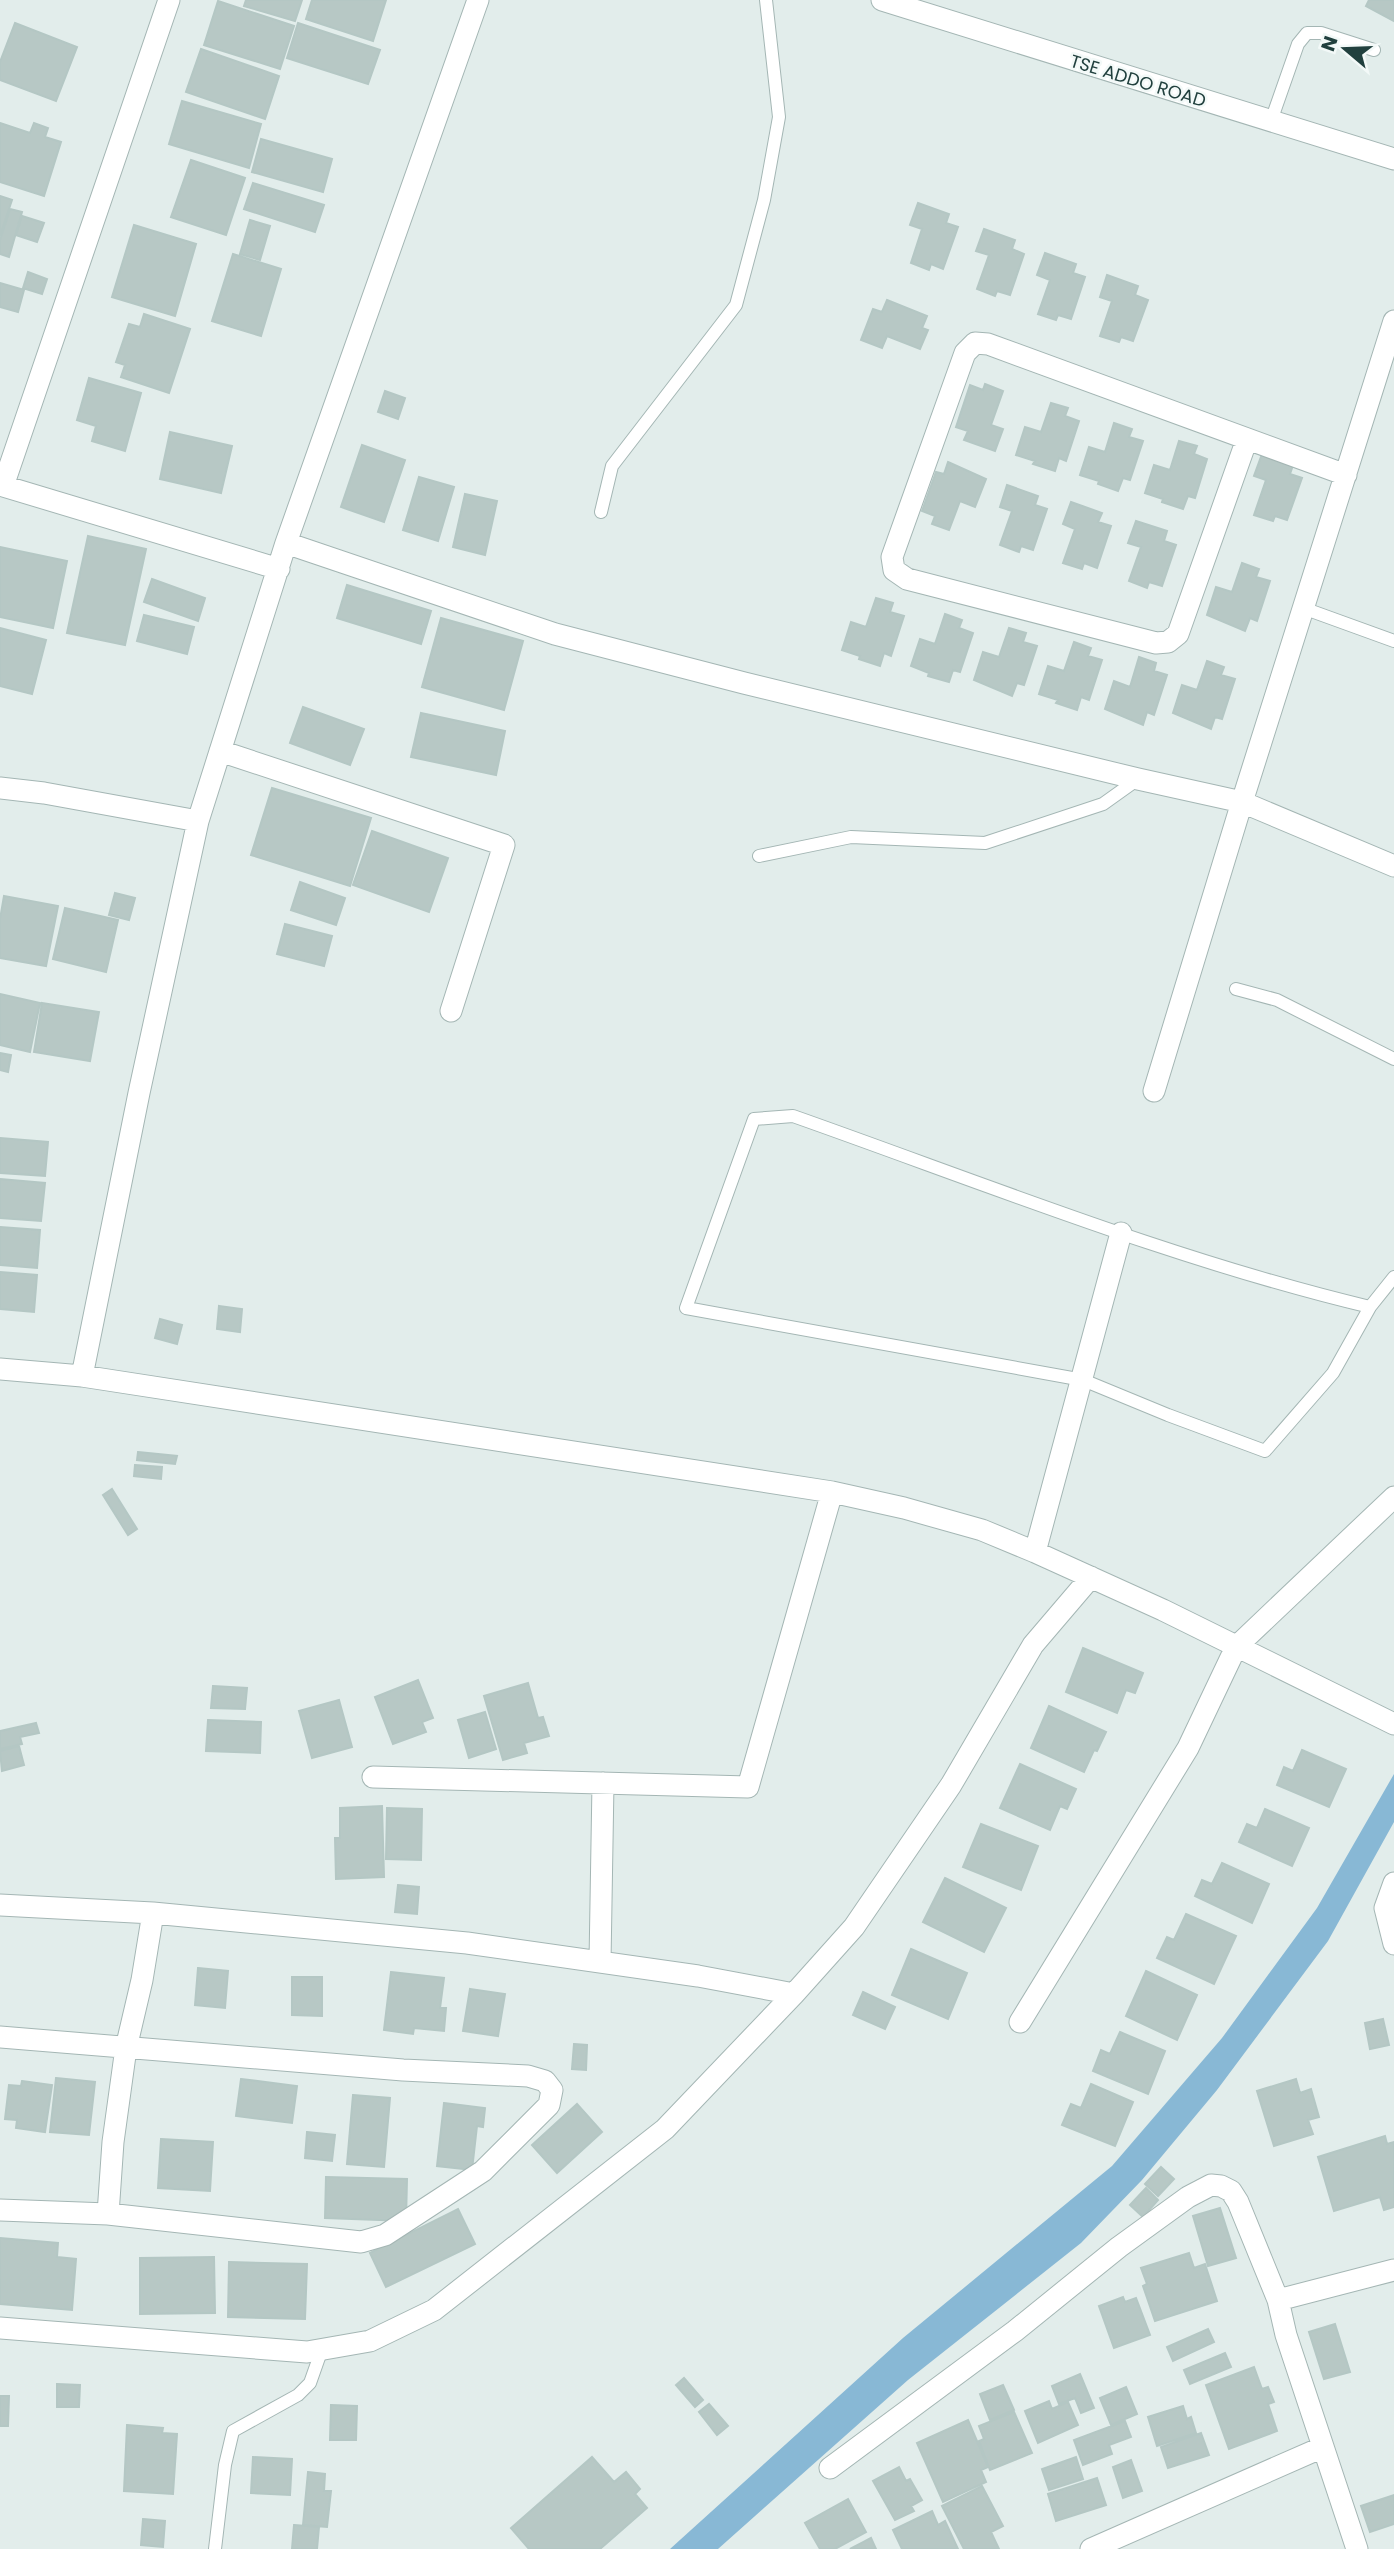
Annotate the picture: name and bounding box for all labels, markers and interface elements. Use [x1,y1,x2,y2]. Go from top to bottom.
north arrow [1310,14,1380,84]
text: N [1314,32,1344,55]
street label: TSE ADDO ROAD [1067,48,1209,113]

